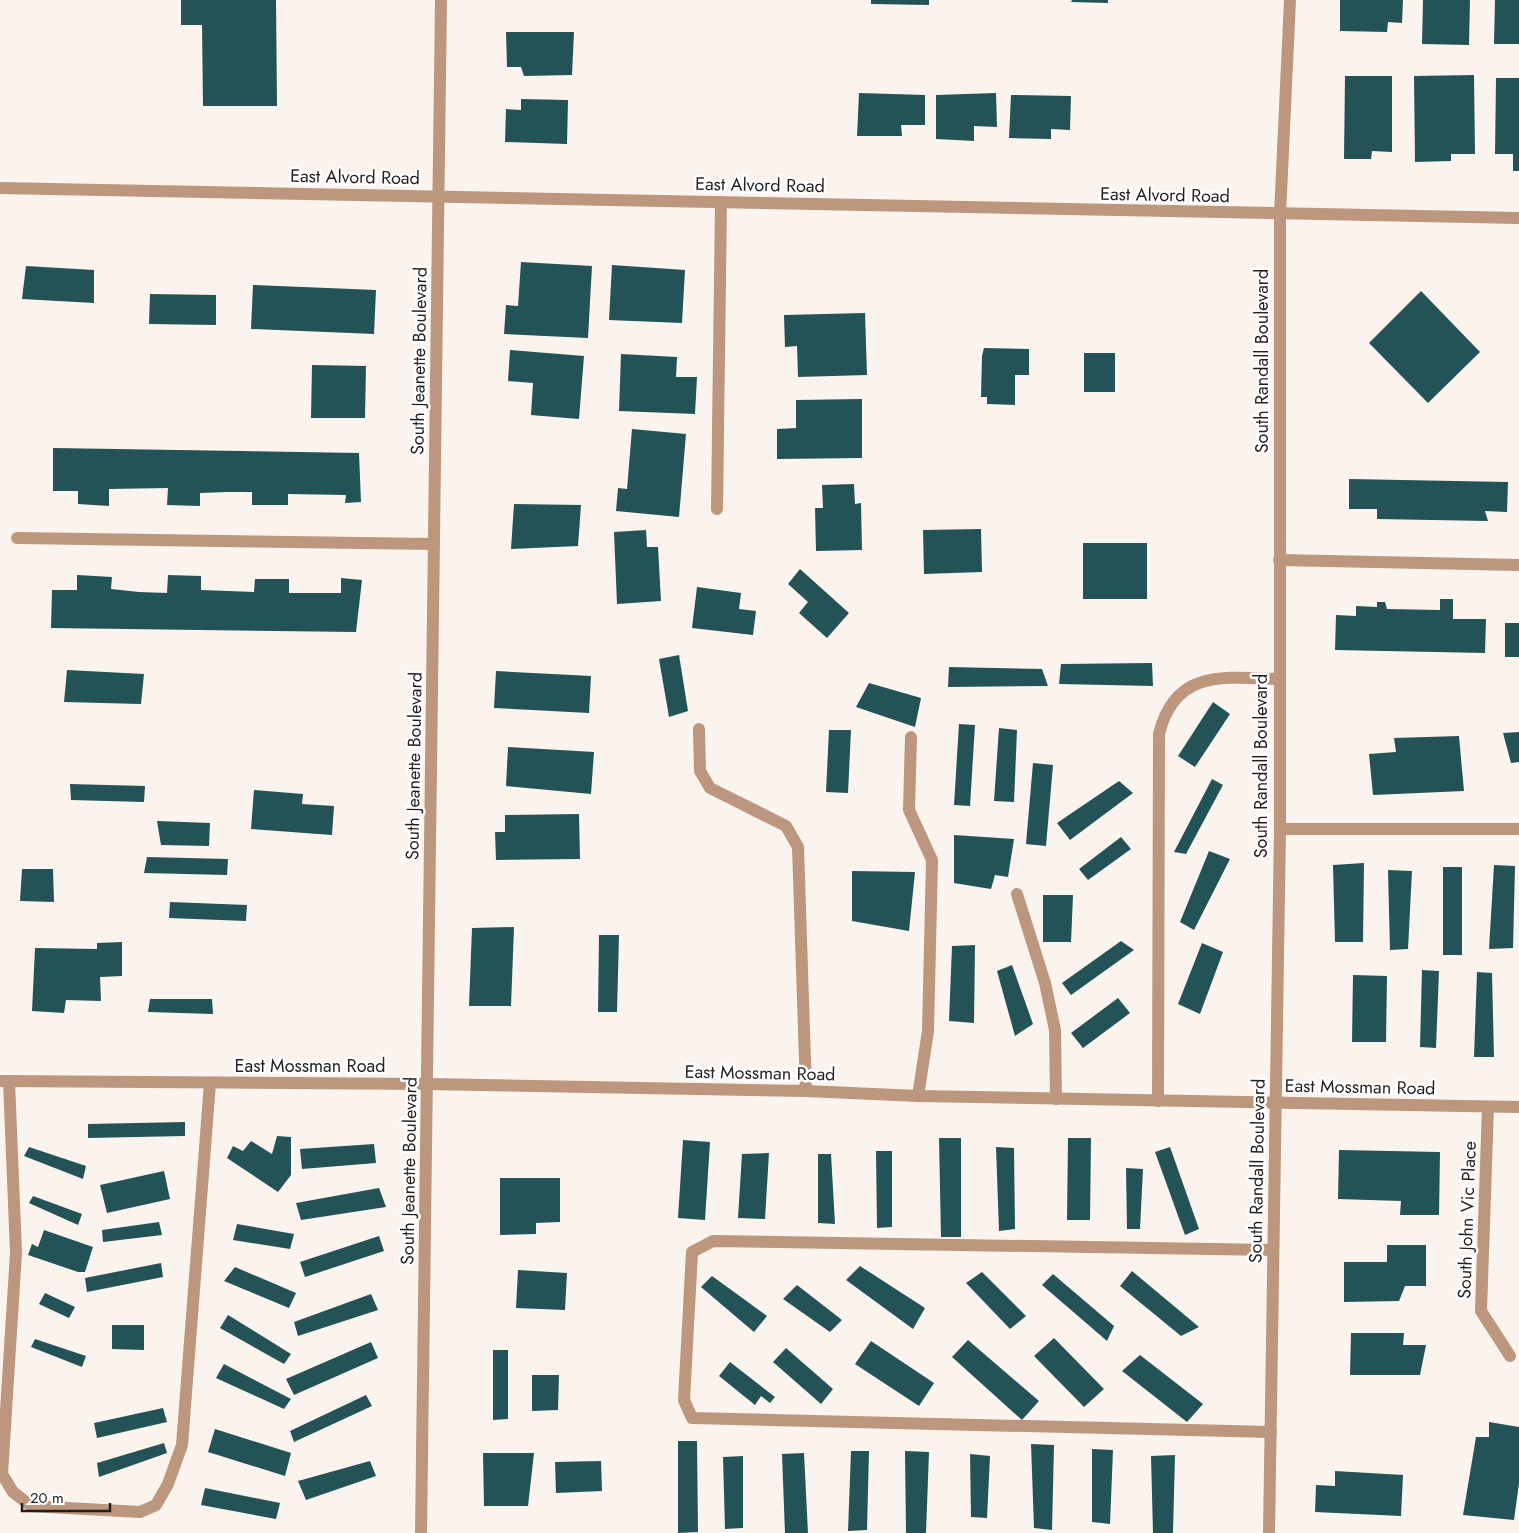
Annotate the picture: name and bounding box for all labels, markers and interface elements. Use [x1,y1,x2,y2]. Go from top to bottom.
street label: East Alvord Road [290,163,420,191]
street label: East Alvord Road [695,171,825,199]
street label: East Alvord Road [1100,181,1230,209]
street label: South Jeanette Boulevard [404,267,434,455]
street label: South Randall Boulevard [1249,269,1275,453]
street label: South Jeanette Boulevard [399,672,429,860]
street label: South Randall Boulevard [1248,674,1274,858]
street label: East Mossman Road [235,1053,385,1079]
street label: East Mossman Road [684,1059,836,1087]
street label: East Mossman Road [1284,1073,1436,1101]
street label: South Jeanette Boulevard [394,1077,424,1265]
street label: South Randall Boulevard [1242,1078,1272,1264]
street label: South John Vic Place [1451,1141,1483,1299]
scale bar [22,1480,110,1512]
text: 20 m [30,1487,64,1509]

